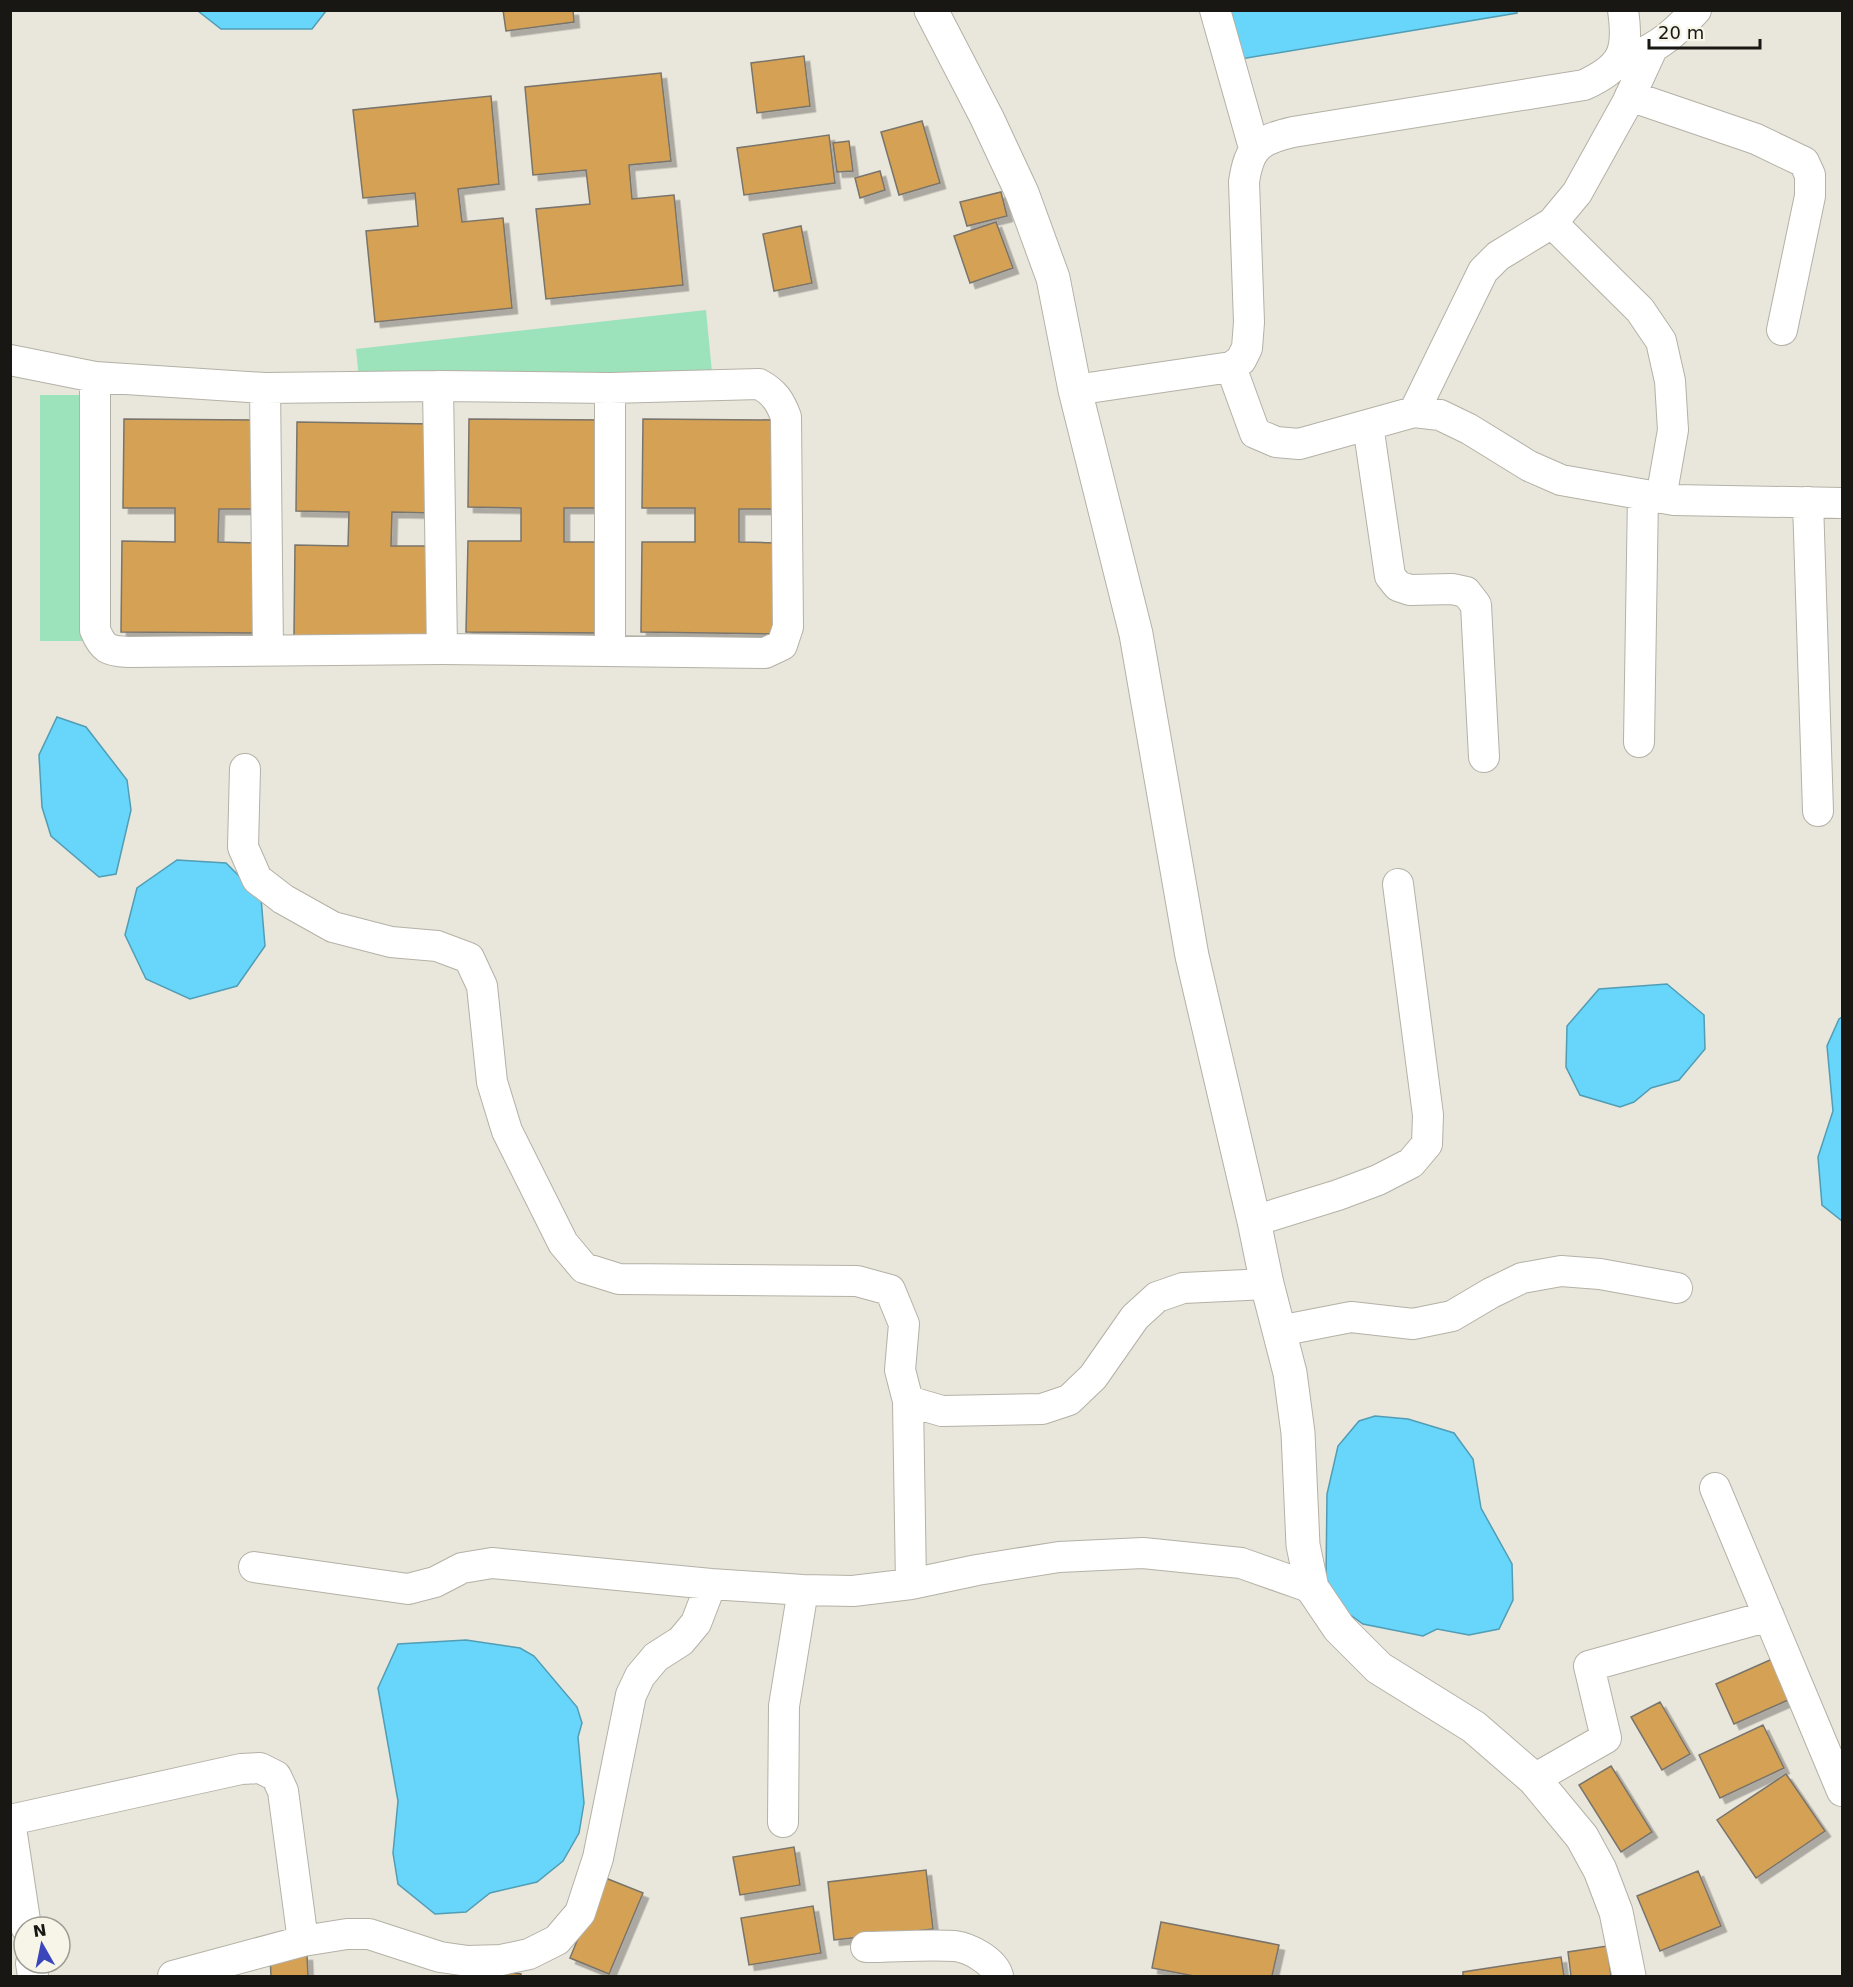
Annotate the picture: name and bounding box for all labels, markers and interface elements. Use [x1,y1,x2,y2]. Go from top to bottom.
scale bar [1649,12,1760,50]
text: 20 m [1658,22,1704,43]
north arrow [12,1915,72,1975]
text: N [32,1920,48,1941]

